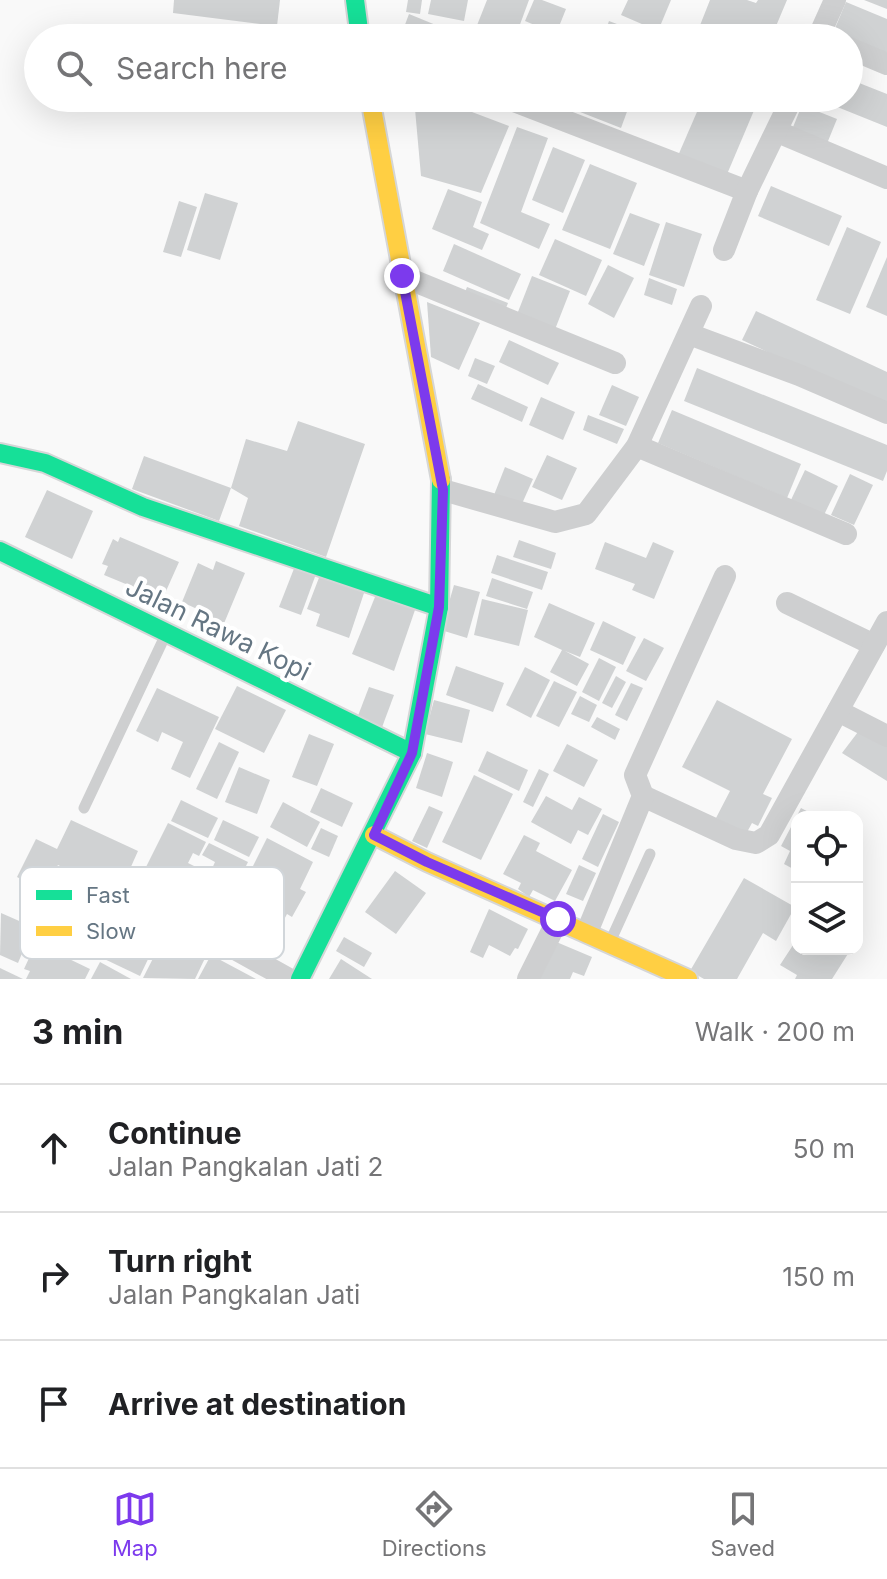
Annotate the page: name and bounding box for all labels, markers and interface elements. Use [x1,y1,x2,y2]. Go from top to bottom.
search box [24,24,863,112]
icon: search [52,46,96,90]
text: Search here [116,50,288,86]
route end [384,258,420,294]
street label: Jalan Rawa Kopi [121,570,316,687]
map controls [791,811,863,955]
button: locate [791,811,863,883]
legend [20,867,284,959]
text: Fast [86,882,130,908]
button: layers [791,883,863,955]
route start [540,901,576,937]
text: Slow [86,918,136,944]
text: 3 min [32,1011,123,1052]
text: Walk · 200 m [695,1016,855,1047]
text: Continue [108,1115,242,1151]
icon: ahead [32,1126,76,1170]
text: 50 m [793,1133,855,1164]
text: Jalan Pangkalan Jati 2 [108,1151,383,1182]
text: Turn right [108,1243,252,1279]
icon: right [32,1254,76,1298]
text: 150 m [782,1261,855,1292]
text: Jalan Pangkalan Jati [108,1279,360,1310]
icon: arrive [32,1382,76,1426]
text: Arrive at destination [108,1386,406,1422]
tab: Map [112,1487,158,1561]
tab: Directions [382,1487,487,1561]
tab: Saved [711,1487,775,1561]

